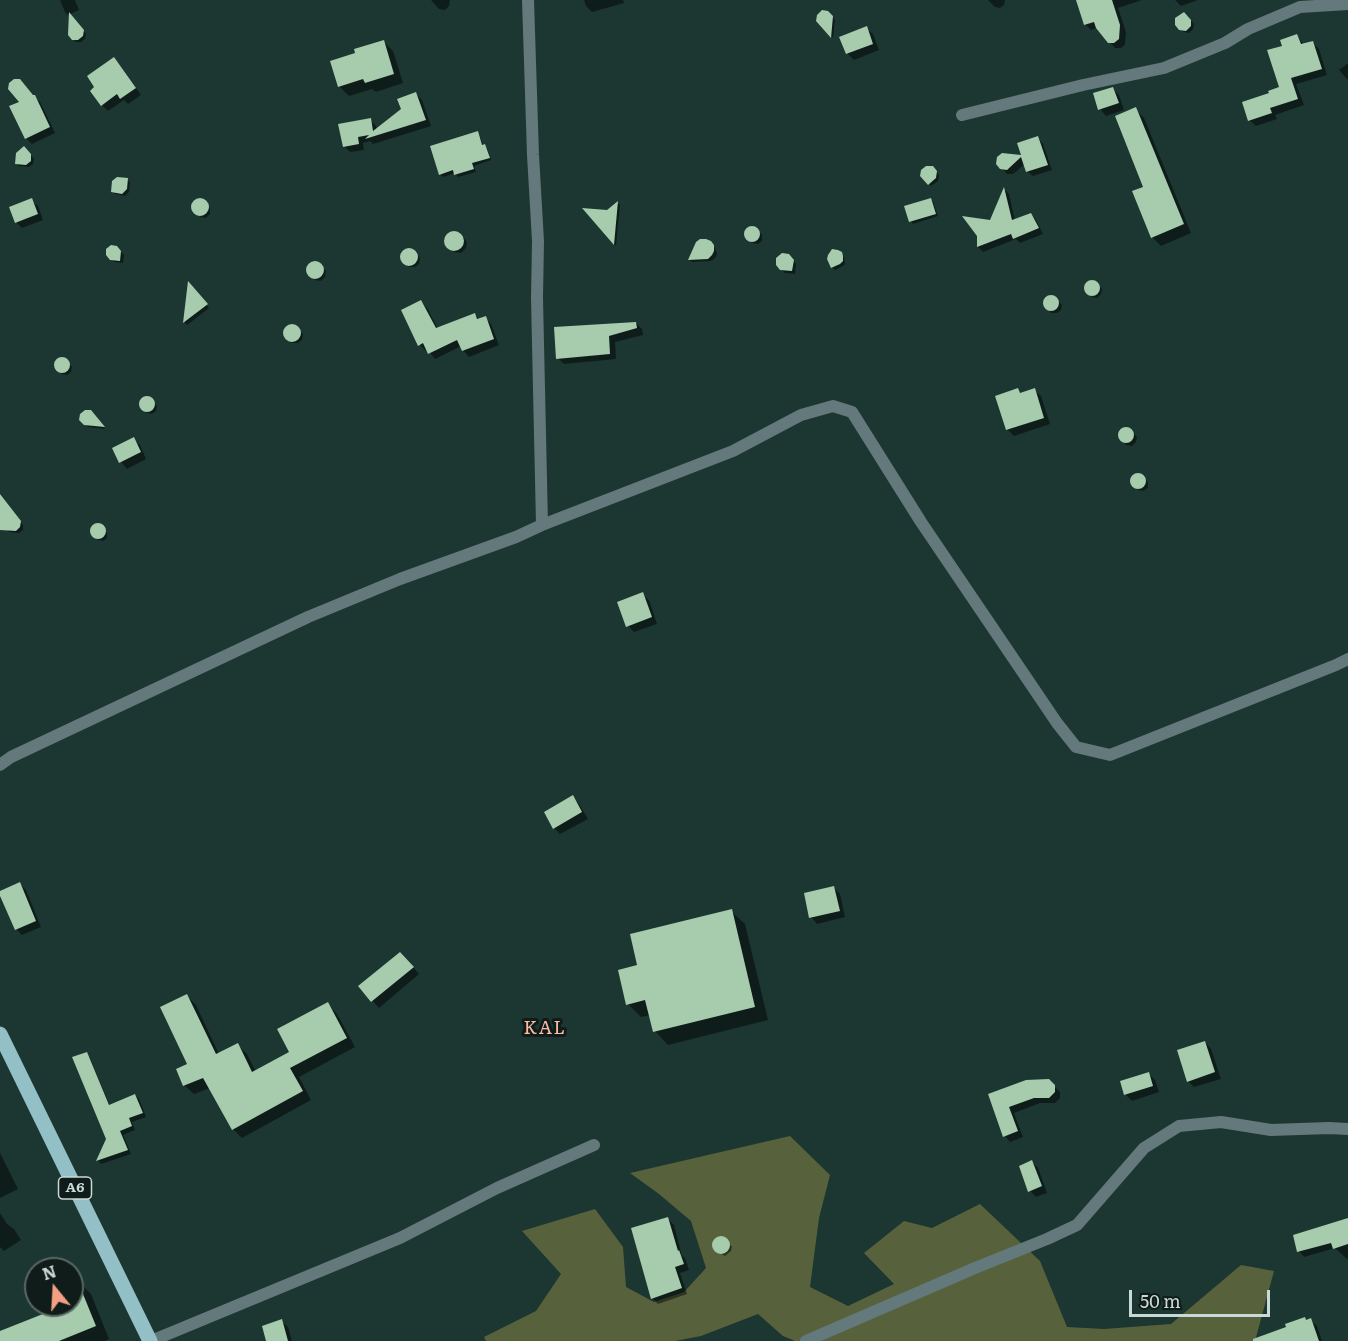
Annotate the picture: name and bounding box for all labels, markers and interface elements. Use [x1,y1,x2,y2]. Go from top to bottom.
district label: KAL [524,1018,566,1040]
road number: A6 [58,1177,92,1199]
north arrow [24,1257,84,1317]
text: N [39,1258,59,1285]
scale bar [1132,1278,1273,1316]
text: 50 m [1140,1287,1181,1314]

